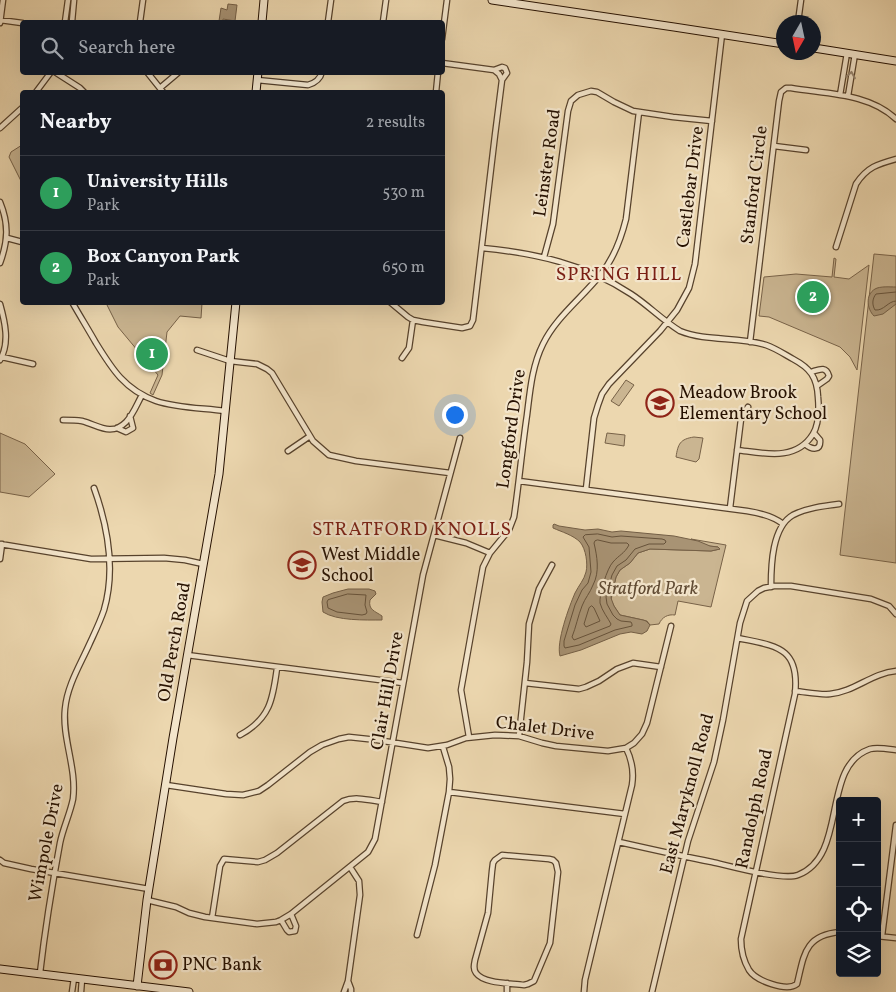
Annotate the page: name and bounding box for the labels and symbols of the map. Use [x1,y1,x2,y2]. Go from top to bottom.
north arrow [776,15,821,60]
one-way arrow [846,71,856,80]
street label: Leinster Road [528,107,568,219]
street label: Stanford Circle [735,124,775,246]
street label: Castlebar Drive [671,125,711,249]
district label: SPRING HILL [556,262,682,288]
pin: 2 [797,278,829,316]
pin: 1 [136,335,168,373]
street label: Longford Drive [491,368,533,490]
place label: Meadow Brook Elementary School [679,381,827,427]
school or university icon: Meadow Brook Elementary School [645,388,675,418]
your location [442,402,468,428]
district label: STRATFORD KNOLLS [312,517,512,543]
place label: West Middle School [321,543,420,589]
school or university icon: West Middle School [287,550,317,580]
park label: Stratford Park [598,577,698,602]
street label: Old Perch Road [152,580,198,704]
street label: Clair Hill Drive [365,630,411,752]
street label: Chalet Drive [494,711,596,747]
street label: East Maryknoll Road [655,711,721,877]
street label: Randolph Road [730,747,780,871]
street label: Wimpole Drive [23,782,71,904]
bank icon: PNC Bank [148,950,178,980]
place label: PNC Bank [182,953,262,978]

